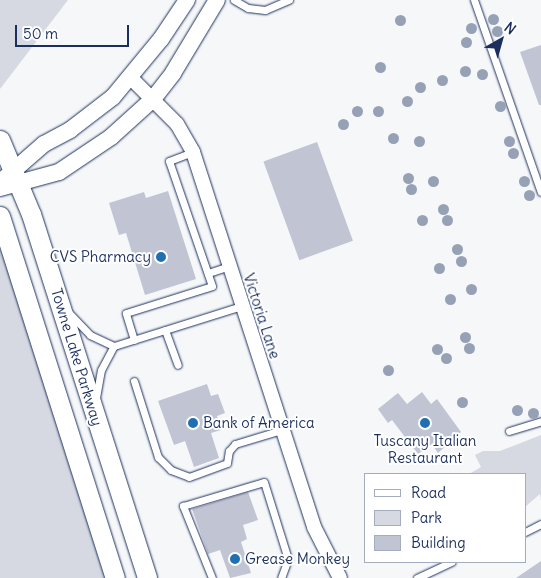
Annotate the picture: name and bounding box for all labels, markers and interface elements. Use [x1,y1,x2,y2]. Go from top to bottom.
scale bar [18,15,131,47]
north arrow [476,15,526,65]
text: N [501,18,520,38]
text: 50 m [23,24,58,43]
place label: CVS Pharmacy [50,248,151,266]
marker: CVS Pharmacy [155,251,167,263]
street label: Victoria Lane [240,271,284,361]
street label: Towne Lake Parkway [47,286,107,428]
place label: Bank of America [203,414,315,432]
marker: Bank of America [187,417,199,429]
marker: Tuscany Italian Restaurant [419,417,431,429]
place label: Tuscany Italian Restaurant [374,431,476,466]
legend [364,473,526,563]
text: Road [411,483,446,502]
text: Park [411,508,442,527]
text: Building [411,533,466,552]
place label: Grease Monkey [245,550,350,568]
marker: Grease Monkey [229,553,241,565]

